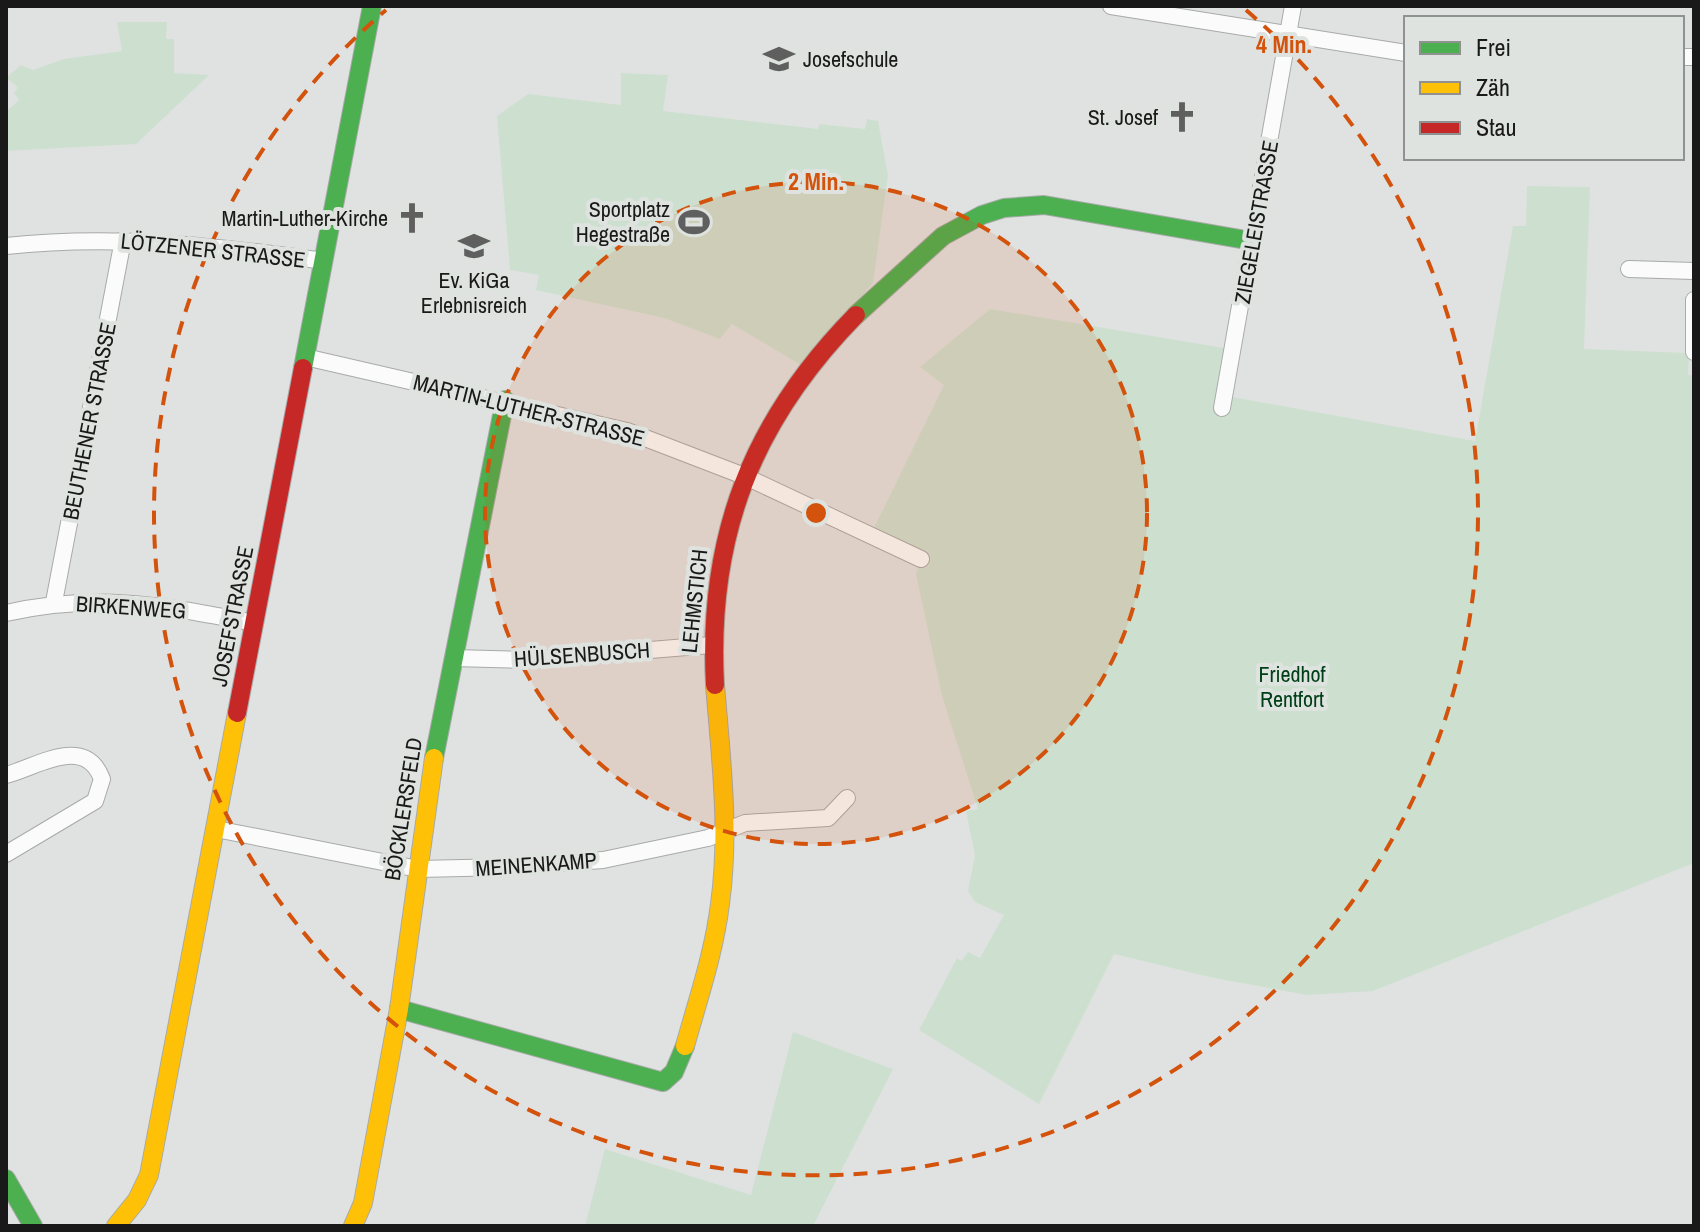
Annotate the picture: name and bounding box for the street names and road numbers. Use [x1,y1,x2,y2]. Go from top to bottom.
street label: ZIEGELEISTRASSE [1227,138,1285,306]
street label: LÖTZENER STRASSE [119,225,307,275]
street label: BEUTHENER STRASSE [55,320,123,522]
street label: MARTIN-LUTHER-STRASSE [410,367,648,453]
street label: JOSEFSTRASSE [204,543,260,689]
street label: LEHMSTICH [674,548,714,654]
street label: BIRKENWEG [75,588,187,626]
street label: HÜLSENBUSCH [513,634,651,674]
street label: BÖCKLERSFELD [377,735,429,883]
street label: MEINENKAMP [474,845,598,883]

